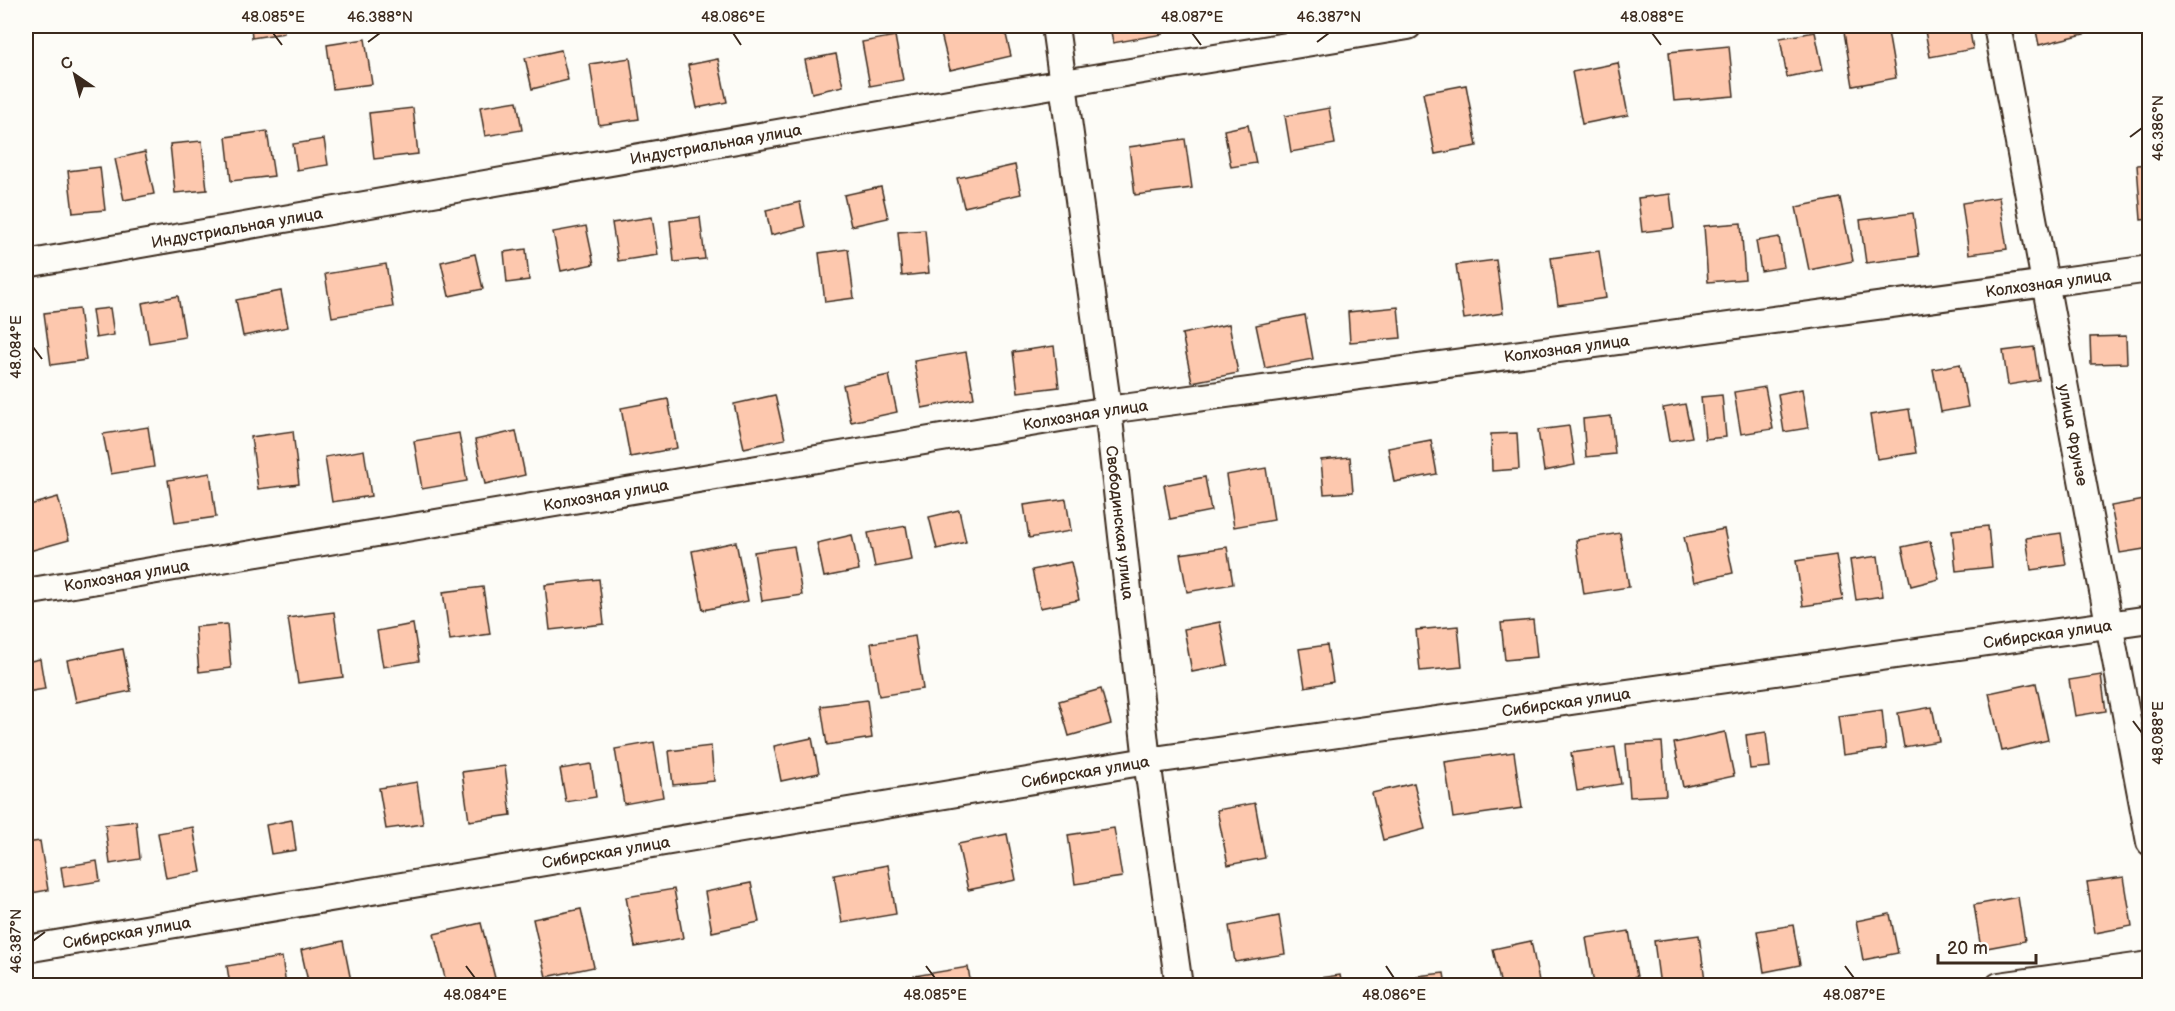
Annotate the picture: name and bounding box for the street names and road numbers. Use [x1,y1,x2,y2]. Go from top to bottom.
street label: Индустриальная улица [629,121,804,170]
street label: Индустриальная улица [150,204,325,253]
street label: Колхозная улица [1984,266,2113,302]
street label: Колхозная улица [1503,331,1631,367]
street label: улица Фрунзе [2053,383,2091,488]
street label: Колхозная улица [1021,397,1150,435]
street label: Свободинская улица [1101,445,1137,601]
street label: Колхозная улица [542,476,671,516]
street label: Колхозная улица [63,557,191,596]
street label: Сибирская улица [1982,616,2114,654]
street label: Сибирская улица [1501,685,1632,722]
street label: Сибирская улица [1020,753,1151,793]
street label: Сибирская улица [541,833,672,873]
street label: Сибирская улица [61,913,193,954]

